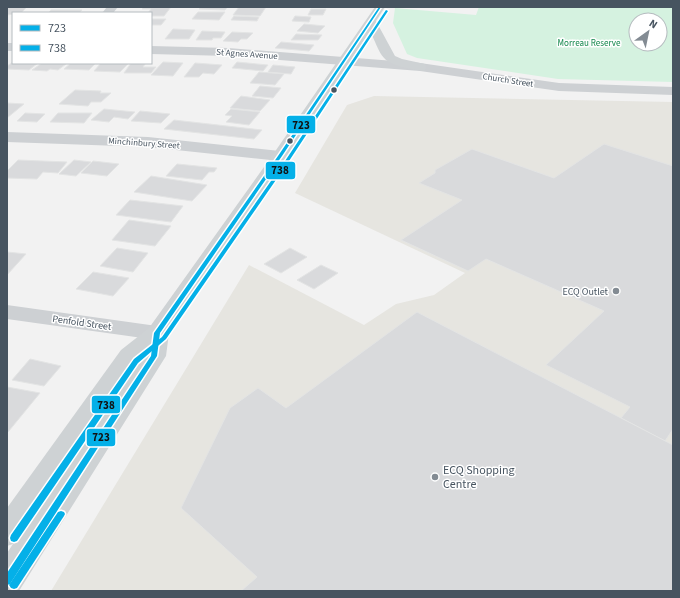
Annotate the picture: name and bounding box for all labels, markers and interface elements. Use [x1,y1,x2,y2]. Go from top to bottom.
legend [12,12,152,64]
north arrow [628,12,668,52]
text: N [646,16,660,32]
text: 723 [48,20,66,37]
park label: Morreau Reserve [558,37,621,50]
text: 738 [48,40,66,57]
street label: St Agnes Avenue [216,46,279,63]
street label: Church Street [482,70,534,91]
unlabelled marker [329,85,339,95]
line badge: 723 [286,115,316,134]
text: 723 [292,118,310,133]
street label: Minchinbury Street [108,135,180,152]
unlabelled marker [285,136,295,146]
line badge: 738 [265,161,296,180]
text: 738 [271,163,289,178]
place label: ECQ Outlet [562,285,609,299]
marker: ECQ Outlet [611,286,621,296]
street label: Penfold Street [52,312,113,334]
line badge: 738 [91,395,121,414]
text: 738 [97,398,115,413]
line badge: 723 [86,428,116,447]
text: 723 [92,430,110,445]
place label: ECQ Shopping Centre [443,462,515,493]
marker: ECQ Shopping Centre [430,472,440,482]

